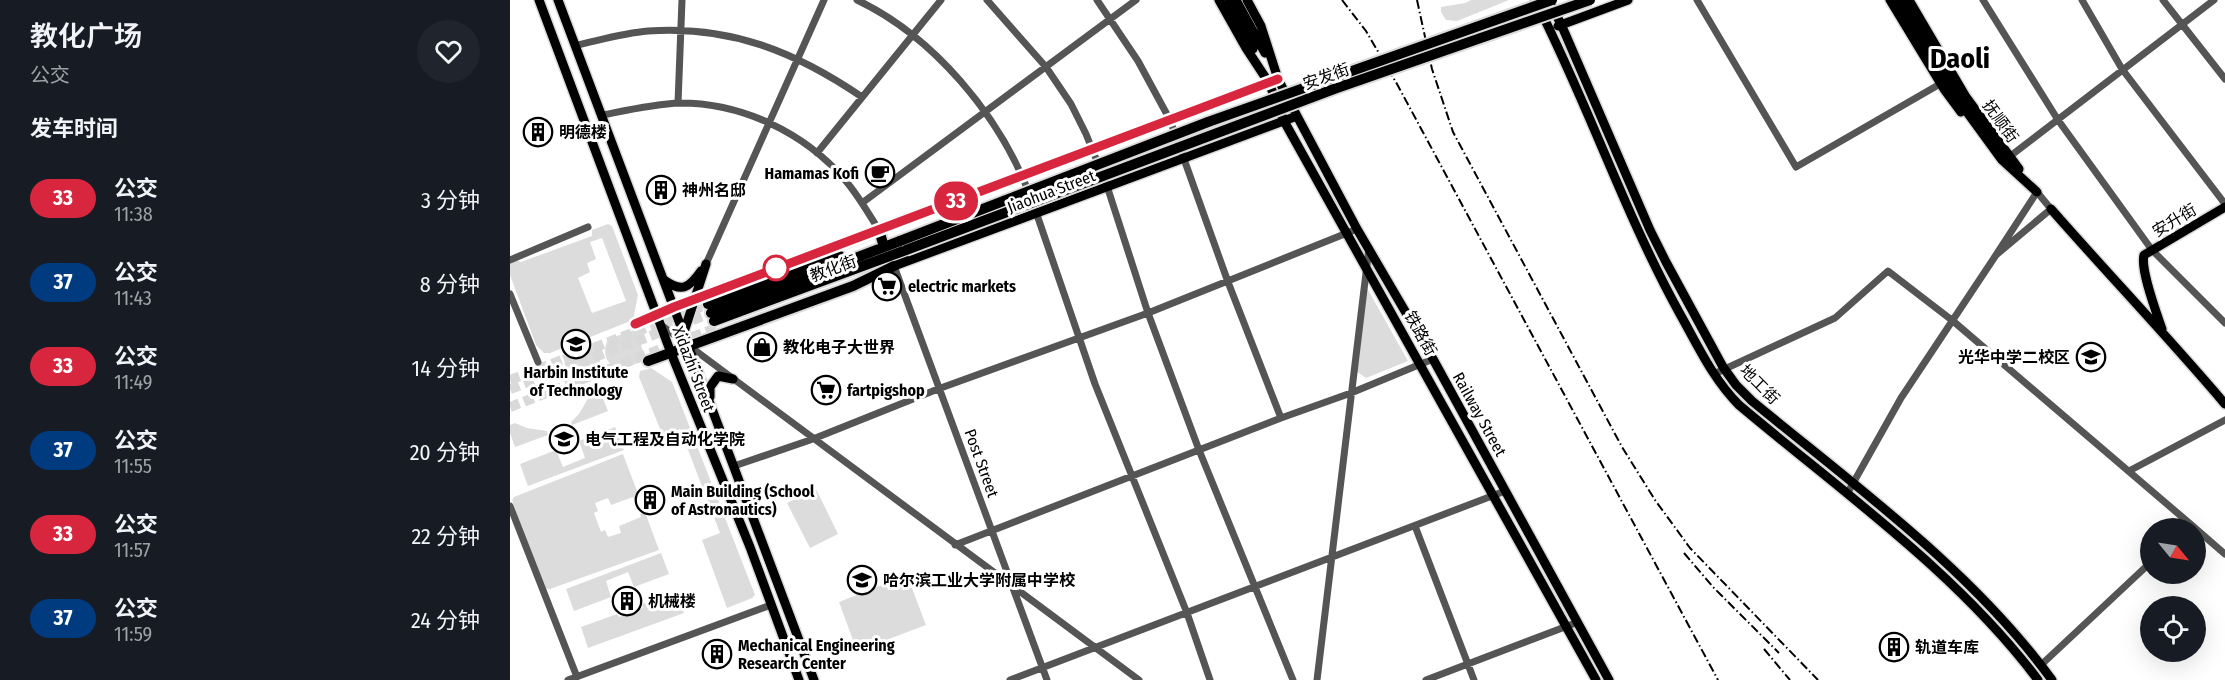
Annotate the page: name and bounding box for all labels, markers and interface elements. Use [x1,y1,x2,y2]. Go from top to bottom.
text: 教化广场 [30,20,142,53]
button: heart [417,20,480,83]
district label: Daoli [1930,42,1990,75]
street label: 安发街 [1300,59,1352,94]
text: 公交 [30,63,70,87]
street label: 抚顺街 [1979,96,2022,146]
text: 发车时间 [30,115,118,142]
building icon: 明德楼 [522,116,554,148]
place label: 明德楼 [559,123,607,142]
cafe icon: Hamamas Kofi [864,157,896,189]
place label: Hamamas Kofi [765,164,859,183]
street label: Jiaohua Street [1005,166,1098,217]
building icon: 神州名邸 [645,174,677,206]
text: 公交 [114,175,158,202]
place label: 神州名邸 [682,181,746,200]
line badge: 33 [929,182,983,220]
text: 33 [53,185,73,211]
text: 3 分钟 [421,187,480,214]
text: 33 [946,188,966,214]
street label: 安升街 [2149,200,2200,241]
text: 11:38 [114,202,153,226]
street label: 教化街 [807,251,859,286]
unlabelled marker [763,255,789,281]
text: 公交 [114,259,158,286]
text: 37 [54,269,72,295]
supermarket icon: electric markets [871,270,903,302]
text: 8 分钟 [420,271,480,298]
place label: electric markets [908,277,1016,296]
text: 11:43 [114,286,152,310]
street label: 铁路街 [1401,308,1441,359]
street label: Xidazhi Street [669,324,719,415]
school or university icon: Harbin Institute of Technology [560,328,592,360]
shop icon: 教化电子大世界 [746,331,778,363]
place label: 教化电子大世界 [783,338,895,357]
school or university icon: 光华中学二校区 [2075,341,2107,373]
text: 公交 [114,343,158,370]
place label: 光华中学二校区 [1958,348,2070,367]
text: 33 [53,353,73,379]
text: 14 分钟 [412,355,480,382]
street label: 地工街 [1736,361,1783,408]
place label: Harbin Institute of Technology [524,363,628,400]
street label: Railway Street [1449,369,1511,460]
text: 11:49 [114,370,153,394]
supermarket icon: fartpigshop [810,374,842,406]
place label: fartpigshop [847,381,925,400]
school or university icon: 电气工程及自动化学院 [548,423,580,455]
street label: Post Street [960,426,1003,501]
text: 公交 [114,427,158,454]
place label: 电气工程及自动化学院 [585,430,745,449]
text: 37 [54,437,72,463]
text: 20 分钟 [410,439,480,466]
text: 11:55 [114,454,152,478]
place label: Main Building (School of Astronautics) [671,482,815,519]
building icon: Main Building (School of Astronautics) [634,484,666,516]
text: 公交 [114,511,158,538]
north arrow [2140,518,2206,584]
map controls [2140,518,2206,662]
text: 33 [53,521,73,547]
text: 22 分钟 [411,523,480,550]
text: 11:57 [114,538,151,562]
school or university icon: 哈尔滨工业大学附属中学校 [846,564,878,596]
place label: 哈尔滨工业大学附属中学校 [883,571,1076,590]
building icon: 机械楼 [611,585,643,617]
place label: 机械楼 [648,592,696,611]
text: 公交 [114,595,158,622]
button: locate [2140,596,2206,662]
text: 37 [54,605,72,631]
text: 24 分钟 [411,607,480,634]
text: 11:59 [114,622,152,646]
building icon: 轨道车库 [1878,631,1910,663]
place label: Mechanical Engineering Research Center [738,636,895,673]
building icon: Mechanical Engineering Research Center [701,638,733,670]
place label: 轨道车库 [1915,638,1979,657]

